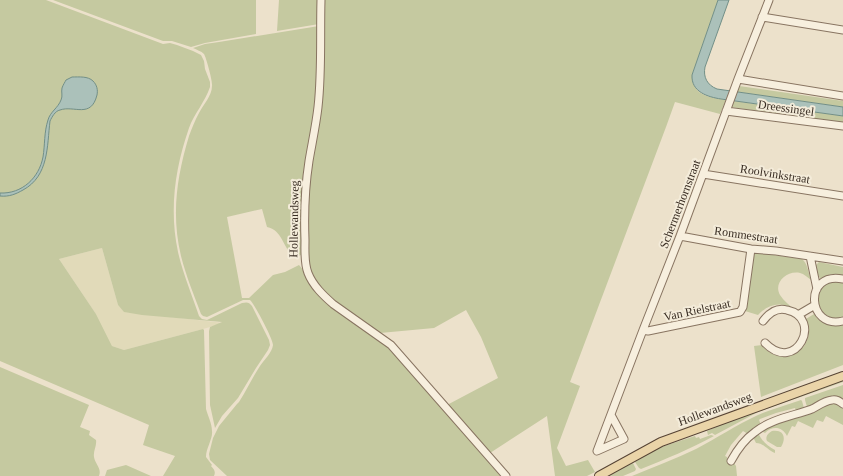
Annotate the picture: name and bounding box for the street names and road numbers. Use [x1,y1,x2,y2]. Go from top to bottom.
street label: Dreessingel [757,97,816,119]
street label: Schermerhornstraat [657,157,704,250]
street label: Roolvinkstraat [739,162,812,187]
street label: Hollewandsweg [286,180,302,258]
street label: Rommestraat [713,224,779,246]
street label: Van Rielstraat [662,296,732,324]
street label: Hollewandsweg [676,389,754,429]

